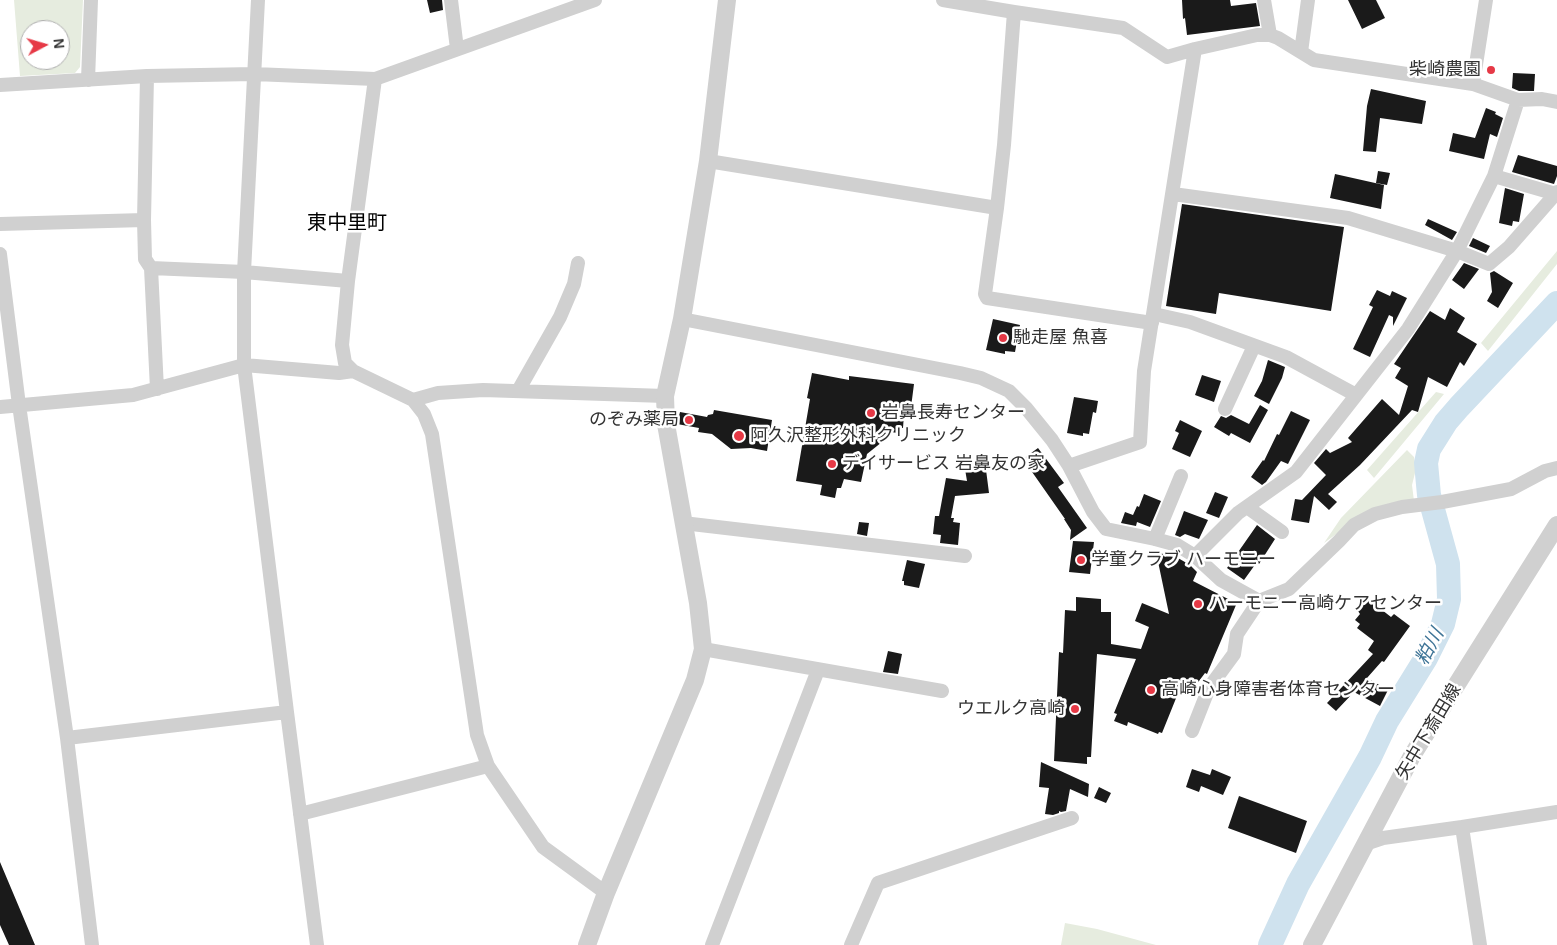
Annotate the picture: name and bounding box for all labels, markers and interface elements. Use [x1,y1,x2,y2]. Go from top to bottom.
north arrow [20,20,70,70]
text: N [50,38,67,49]
place label: 柴崎農園 [1409,59,1481,81]
marker: 柴崎農園 [1485,64,1497,76]
district label: 東中里町 [307,211,387,235]
place label: 馳走屋 魚喜 [1013,327,1108,349]
marker: 馳走屋 魚喜 [997,332,1009,344]
place label: 岩鼻長寿センター [881,402,1025,424]
marker: 岩鼻長寿センター [865,407,877,419]
place label: のぞみ薬局 [589,409,679,431]
marker: のぞみ薬局 [683,414,695,426]
place label: 阿久沢整形外科クリニック [750,425,966,447]
marker: 阿久沢整形外科クリニック [732,429,746,443]
place label: デイサービス 岩鼻友の家 [842,453,1045,475]
marker: デイサービス 岩鼻友の家 [826,458,838,470]
place label: 学童クラブ ハーモニー [1091,549,1276,571]
marker: 学童クラブ ハーモニー [1075,554,1087,566]
place label: ハーモニー高崎ケアセンター [1208,593,1442,615]
marker: ハーモニー高崎ケアセンター [1192,598,1204,610]
water label: 粕川 [1411,625,1449,669]
place label: 高崎心身障害者体育センター [1161,679,1395,701]
street label: 矢中下斎田線 [1392,680,1466,784]
marker: 高崎心身障害者体育センター [1145,684,1157,696]
place label: ウエルク高崎 [957,698,1065,720]
marker: ウエルク高崎 [1069,703,1081,715]

